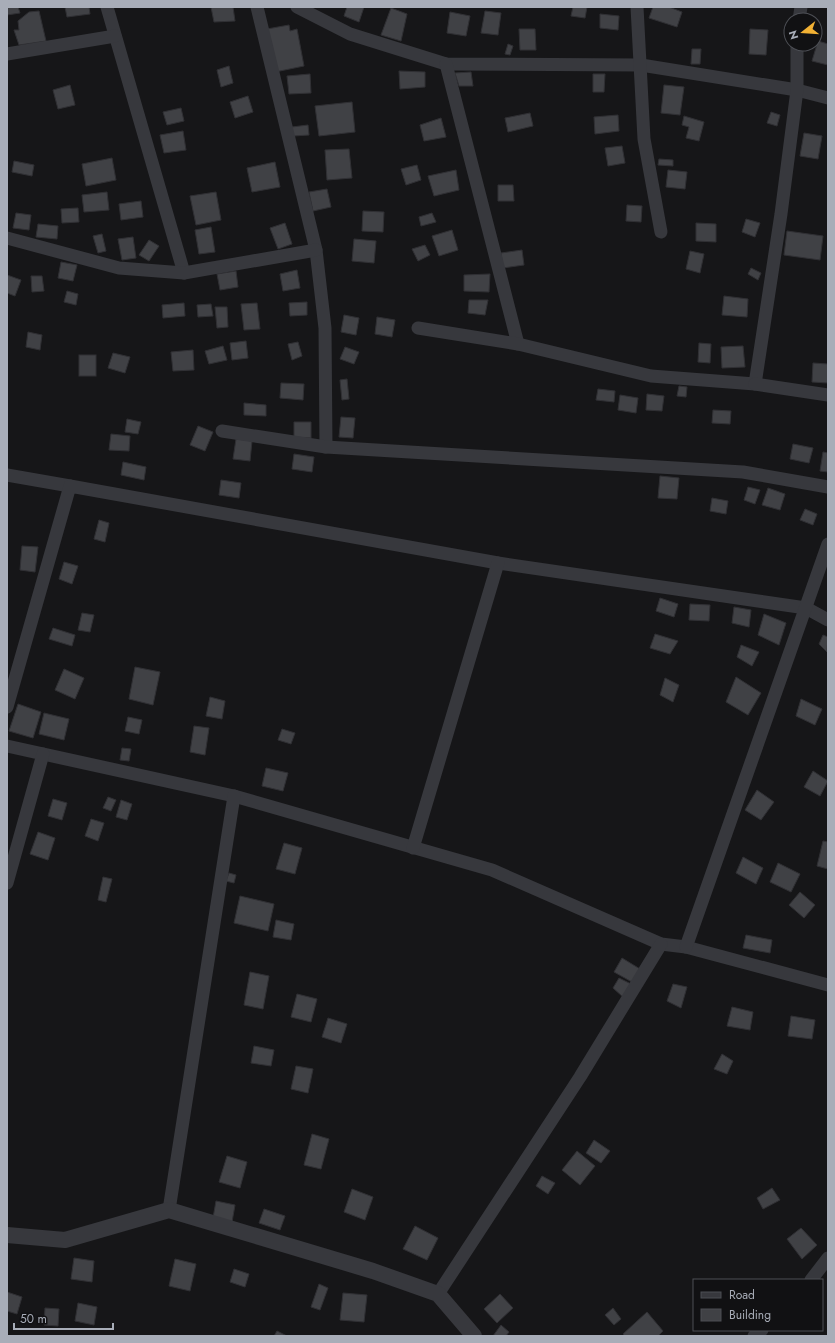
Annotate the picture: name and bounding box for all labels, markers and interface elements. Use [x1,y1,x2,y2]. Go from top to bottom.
north arrow [783,12,823,52]
text: N [785,28,802,41]
legend [693,1279,823,1331]
text: Road [729,1286,755,1304]
scale bar [14,1305,113,1331]
text: Building [729,1306,771,1324]
text: 50 m [20,1310,47,1328]

